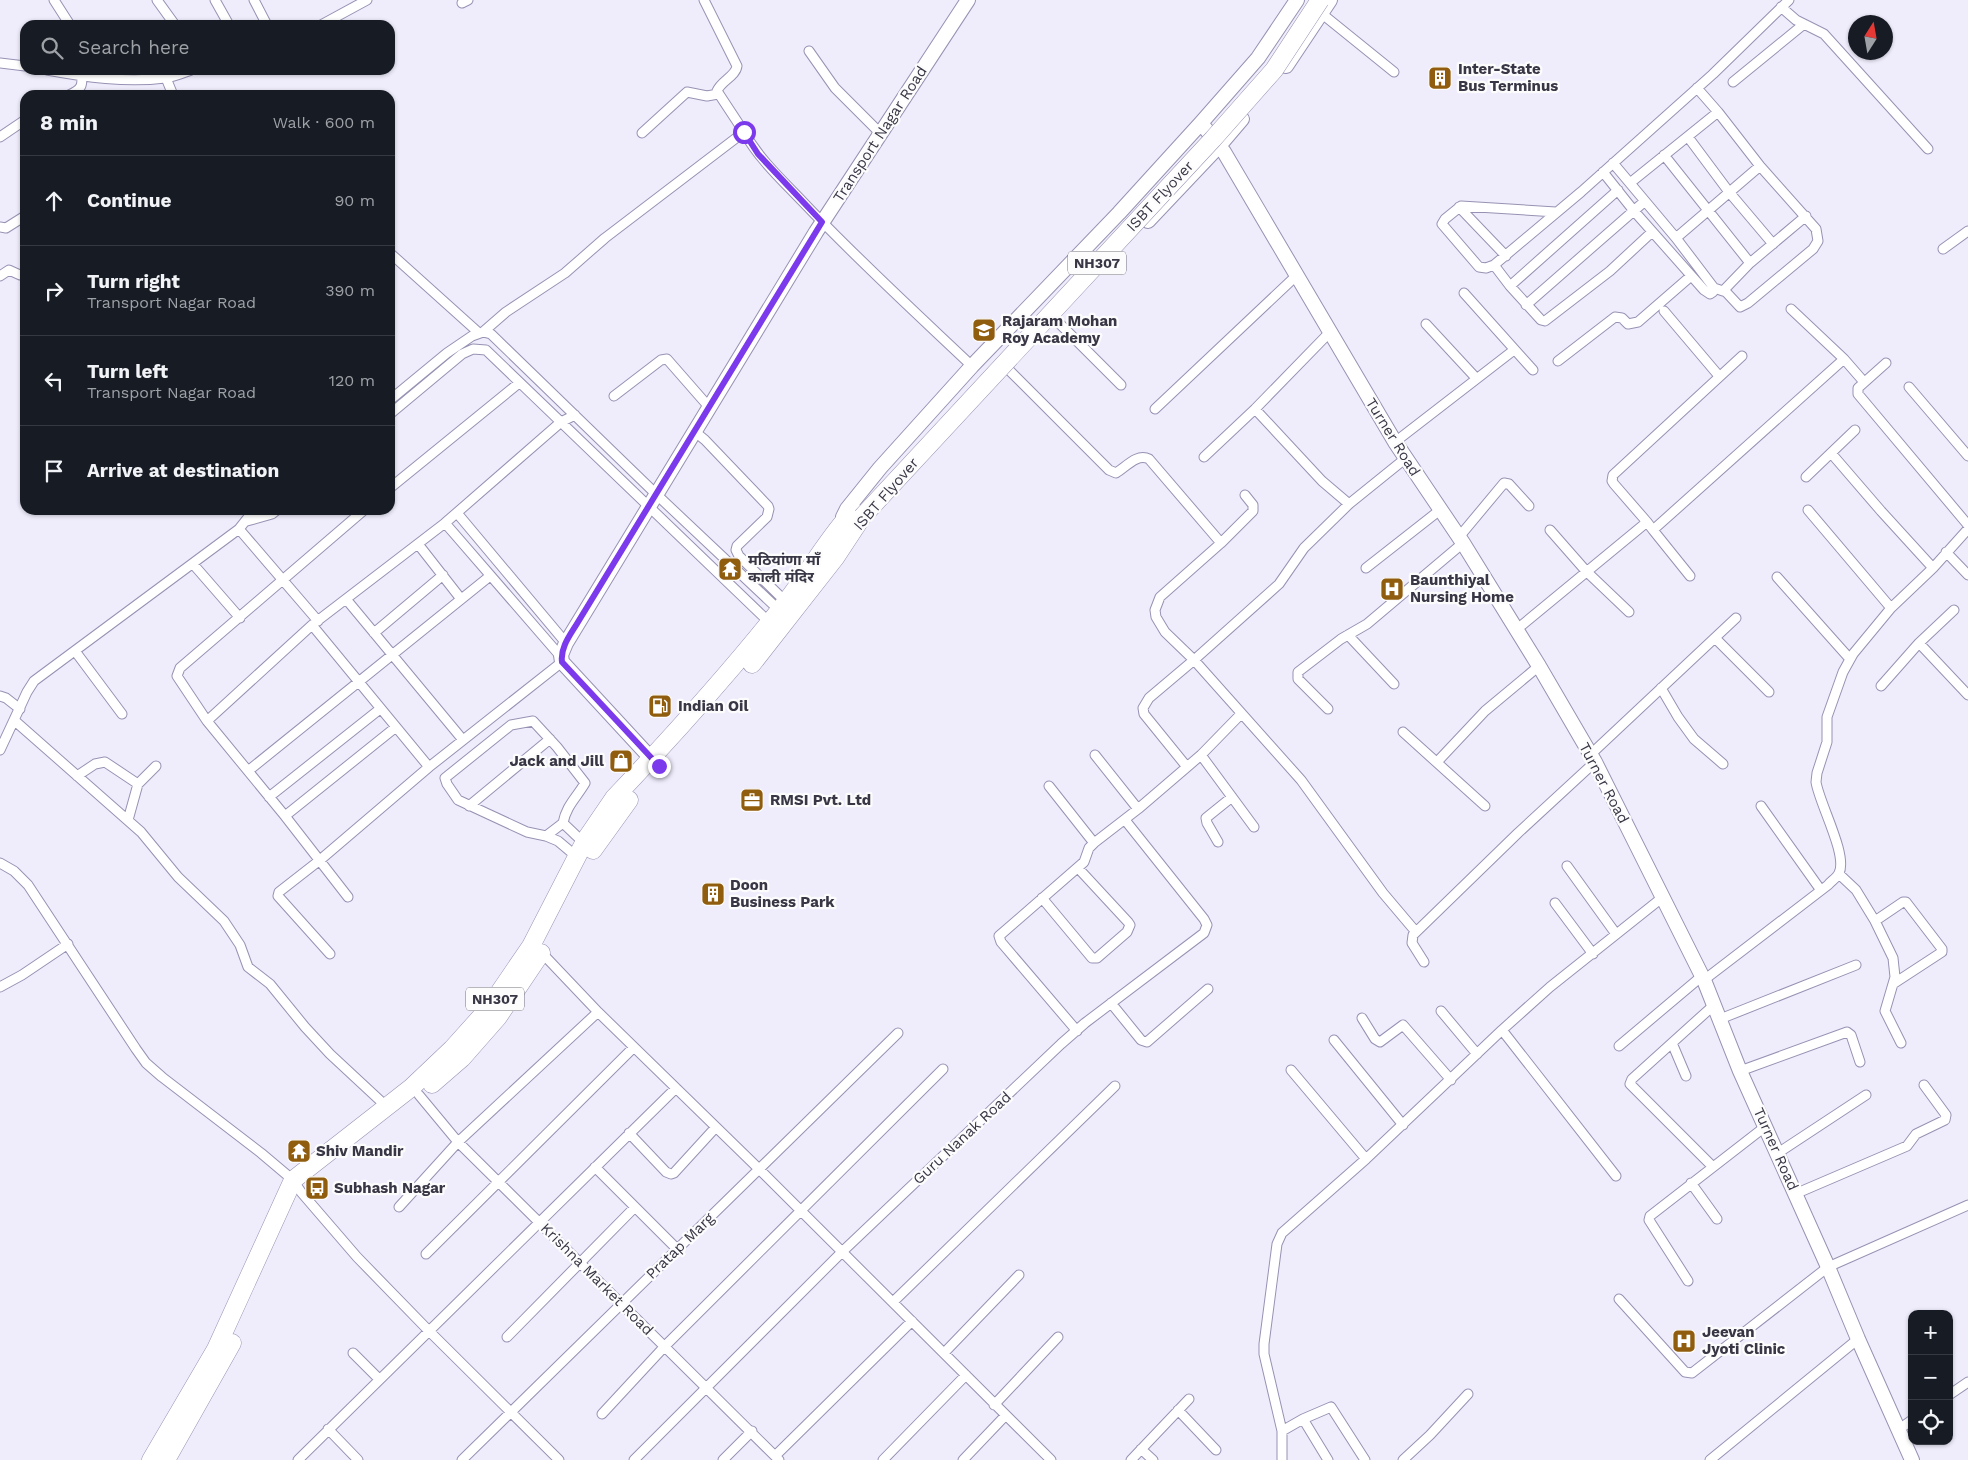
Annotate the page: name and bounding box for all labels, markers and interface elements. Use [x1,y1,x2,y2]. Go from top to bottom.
north arrow [1848,15,1893,60]
search box [20,20,395,75]
icon: search [38,34,66,62]
text: Search here [78,36,189,59]
place label: Inter-State Bus Terminus [1458,60,1558,95]
street label: Transport Nagar Road [829,63,931,205]
building icon: Inter-State Bus Terminus [1427,65,1453,91]
text: 8 min [40,110,98,135]
text: Walk · 600 m [273,113,375,132]
route start [733,121,756,144]
street label: ISBT Flyover [1123,157,1197,235]
icon: ahead [40,187,68,215]
text: Continue [87,189,171,212]
text: 90 m [334,191,375,210]
road number: NH307 [1068,252,1126,274]
text: Turn right [87,270,180,293]
icon: right [40,277,68,305]
text: 390 m [325,281,375,300]
text: Transport Nagar Road [87,293,256,312]
place label: Rajaram Mohan Roy Academy [1002,312,1117,347]
school or university icon: Rajaram Mohan Roy Academy [971,317,997,343]
text: Turn left [87,360,168,383]
icon: left [40,367,68,395]
text: 120 m [329,371,375,390]
text: Transport Nagar Road [87,383,256,402]
street label: Turner Road [1362,395,1424,479]
street label: ISBT Flyover [850,454,922,534]
icon: arrive [40,457,68,485]
text: Arrive at destination [87,459,279,482]
place label: मठियांणा माँ काली मंदिर [748,551,821,586]
temple icon: मठियांणा माँ काली मंदिर [717,556,743,582]
place label: Baunthiyal Nursing Home [1410,571,1514,606]
hospital icon: Baunthiyal Nursing Home [1379,576,1405,602]
fuel station icon: Indian Oil [647,693,673,719]
place label: Indian Oil [678,697,748,715]
street label: Turner Road [1575,740,1633,826]
shop icon: Jack and Jill [608,748,634,774]
place label: Jack and Jill [509,752,604,770]
route end [648,755,671,778]
office icon: RMSI Pvt. Ltd [739,787,765,813]
place label: RMSI Pvt. Ltd [770,791,871,809]
place label: Doon Business Park [730,876,835,911]
building icon: Doon Business Park [700,881,726,907]
road number: NH307 [466,988,524,1011]
street label: Guru Nanak Road [909,1088,1015,1188]
street label: Turner Road [1750,1105,1802,1193]
temple icon: Shiv Mandir [286,1138,312,1164]
place label: Shiv Mandir [316,1142,404,1160]
bus stop icon: Subhash Nagar [304,1175,330,1201]
place label: Subhash Nagar [334,1179,446,1197]
street label: Pratap Marg [642,1209,718,1283]
street label: Krishna Market Road [537,1219,657,1339]
map controls [1908,1310,1953,1445]
button: + [1908,1310,1953,1355]
place label: Jeevan Jyoti Clinic [1702,1323,1786,1358]
hospital icon: Jeevan Jyoti Clinic [1671,1328,1697,1354]
button: − [1908,1355,1953,1400]
button: locate [1908,1400,1953,1445]

